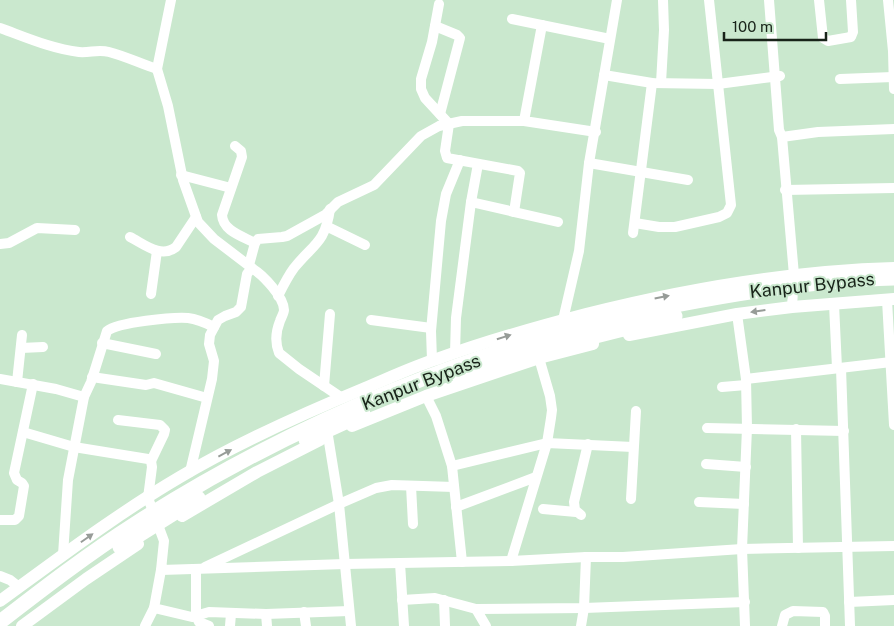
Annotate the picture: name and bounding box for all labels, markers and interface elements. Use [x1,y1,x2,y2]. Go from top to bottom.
scale bar [724,10,826,42]
text: 100 m [732,18,773,35]
street label: Kanpur Bypass [749,268,875,302]
one-way arrow [654,292,670,300]
one-way arrow [750,308,766,316]
one-way arrow [497,333,512,340]
street label: Kanpur Bypass [359,350,483,414]
one-way arrow [218,449,233,457]
one-way arrow [80,533,94,543]

